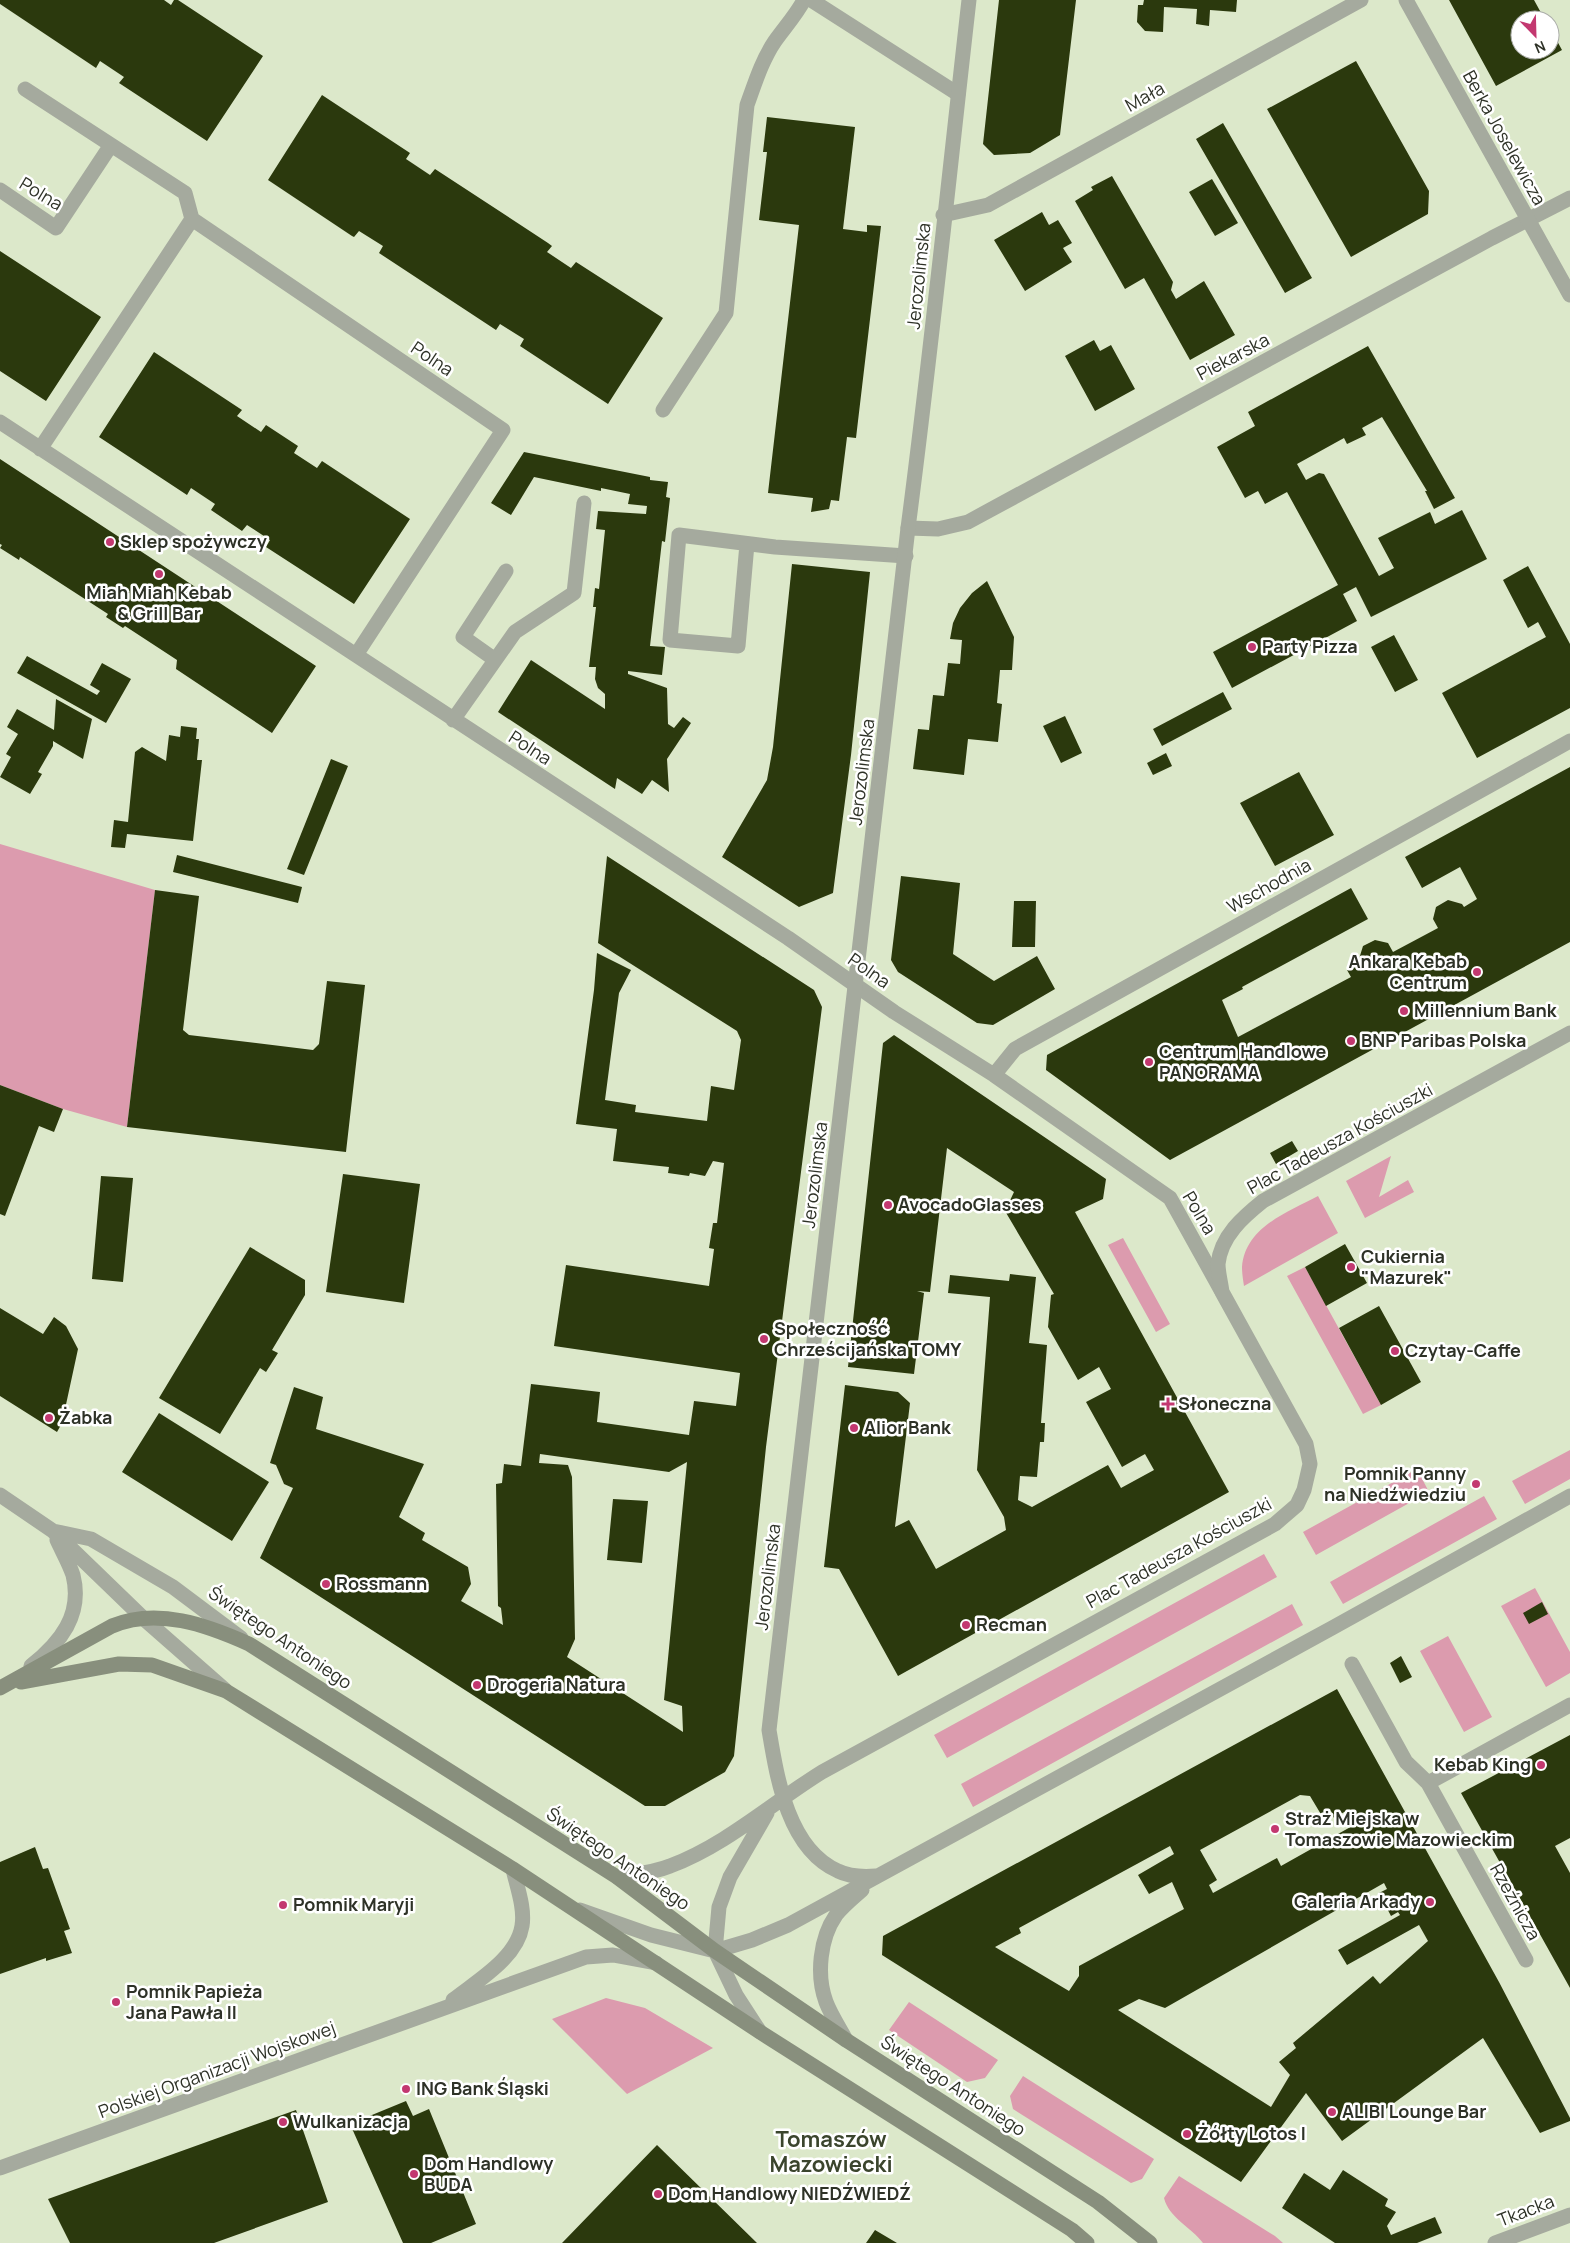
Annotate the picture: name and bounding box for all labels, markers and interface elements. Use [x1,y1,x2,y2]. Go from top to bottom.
north arrow [1510,10,1560,60]
text: N [1532,37,1549,58]
street label: Berka Joselewicza [1458,66,1552,209]
street label: Mała [1121,76,1169,117]
street label: Polna [15,171,68,215]
street label: Jerozolimska [900,221,936,330]
street label: Piekarska [1192,327,1273,385]
street label: Polna [407,335,458,381]
place label: Sklep spożywczy [120,529,267,553]
marker: Sklep spożywczy [104,536,116,548]
marker: Miah Miah Kebab & Grill Bar [153,568,165,580]
place label: Miah Miah Kebab & Grill Bar [86,580,232,625]
place label: Party Pizza [1262,634,1358,658]
marker: Party Pizza [1246,641,1258,653]
street label: Jerozolimska [843,717,879,826]
street label: Polna [505,724,557,770]
street label: Wschodnia [1222,852,1315,918]
street label: Polna [844,947,895,993]
place label: Ankara Kebab Centrum [1348,949,1467,994]
marker: Ankara Kebab Centrum [1471,966,1483,978]
place label: Millennium Bank [1414,998,1558,1022]
marker: Millennium Bank [1398,1005,1410,1017]
place label: BNP Paribas Polska [1361,1028,1526,1052]
marker: BNP Paribas Polska [1345,1035,1357,1047]
place label: Centrum Handlowe PANORAMA [1159,1039,1327,1084]
marker: Centrum Handlowe PANORAMA [1143,1056,1155,1068]
street label: Plac Tadeusza Kościuszki [1242,1077,1437,1199]
street label: Jerozolimska [796,1120,832,1229]
street label: Polna [1178,1186,1222,1239]
place label: AvocadoGlasses [898,1192,1042,1216]
marker: AvocadoGlasses [882,1199,894,1211]
place label: Cukiernia "Mazurek" [1361,1244,1452,1289]
marker: Cukiernia "Mazurek" [1345,1261,1357,1273]
place label: Społeczność Chrześcijańska TOMY [774,1316,961,1361]
marker: Społeczność Chrześcijańska TOMY [758,1333,770,1345]
place label: Czytay-Caffe [1405,1338,1521,1362]
marker: Czytay-Caffe [1389,1345,1401,1357]
place label: Słoneczna [1178,1391,1271,1415]
marker: Słoneczna [1162,1398,1174,1410]
place label: Żabka [59,1405,112,1429]
marker: Żabka [43,1412,55,1424]
place label: Alior Bank [864,1415,952,1439]
marker: Alior Bank [848,1422,860,1434]
place label: Pomnik Panny na Niedźwiedziu [1324,1461,1466,1506]
marker: Pomnik Panny na Niedźwiedziu [1470,1478,1482,1490]
street label: Plac Tadeusza Kościuszki [1081,1491,1276,1613]
street label: Jerozolimska [749,1522,785,1631]
place label: Rossmann [336,1571,427,1595]
marker: Rossmann [320,1578,332,1590]
street label: Świętego Antoniego [204,1580,357,1694]
place label: Recman [976,1612,1047,1636]
marker: Recman [960,1619,972,1631]
place label: Drogeria Natura [487,1672,626,1696]
marker: Drogeria Natura [471,1679,483,1691]
place label: Kebab King [1434,1752,1531,1776]
marker: Kebab King [1535,1759,1547,1771]
street label: Świętego Antoniego [542,1801,695,1915]
place label: Straż Miejska w Tomaszowie Mazowieckim [1285,1806,1513,1851]
marker: Straż Miejska w Tomaszowie Mazowieckim [1269,1823,1281,1835]
street label: Rzeźnicza [1485,1859,1547,1944]
place label: Galeria Arkady [1294,1889,1420,1913]
place label: Pomnik Maryji [293,1892,414,1916]
marker: Galeria Arkady [1424,1896,1436,1908]
marker: Pomnik Maryji [277,1899,289,1911]
place label: Pomnik Papieża Jana Pawła II [126,1979,262,2024]
marker: Pomnik Papieża Jana Pawła II [110,1996,122,2008]
street label: Polskiej Organizacji Wojskowej [95,2015,339,2123]
street label: Świętego Antoniego [876,2029,1031,2141]
place label: ING Bank Śląski [416,2076,549,2100]
marker: ING Bank Śląski [400,2083,412,2095]
place label: ALIBI Lounge Bar [1342,2099,1486,2123]
marker: ALIBI Lounge Bar [1326,2106,1338,2118]
place label: Wulkanizacja [293,2109,408,2133]
marker: Wulkanizacja [277,2116,289,2128]
place label: Żółty Lotos I [1197,2121,1306,2145]
district label: Tomaszów Mazowiecki [769,2124,893,2179]
marker: Żółty Lotos I [1181,2128,1193,2140]
place label: Dom Handlowy BUDA [424,2151,553,2196]
marker: Dom Handlowy BUDA [408,2168,420,2180]
place label: Dom Handlowy NIEDŹWIEDŹ [668,2181,911,2205]
marker: Dom Handlowy NIEDŹWIEDŹ [652,2188,664,2200]
street label: Tkacka [1494,2188,1557,2232]

